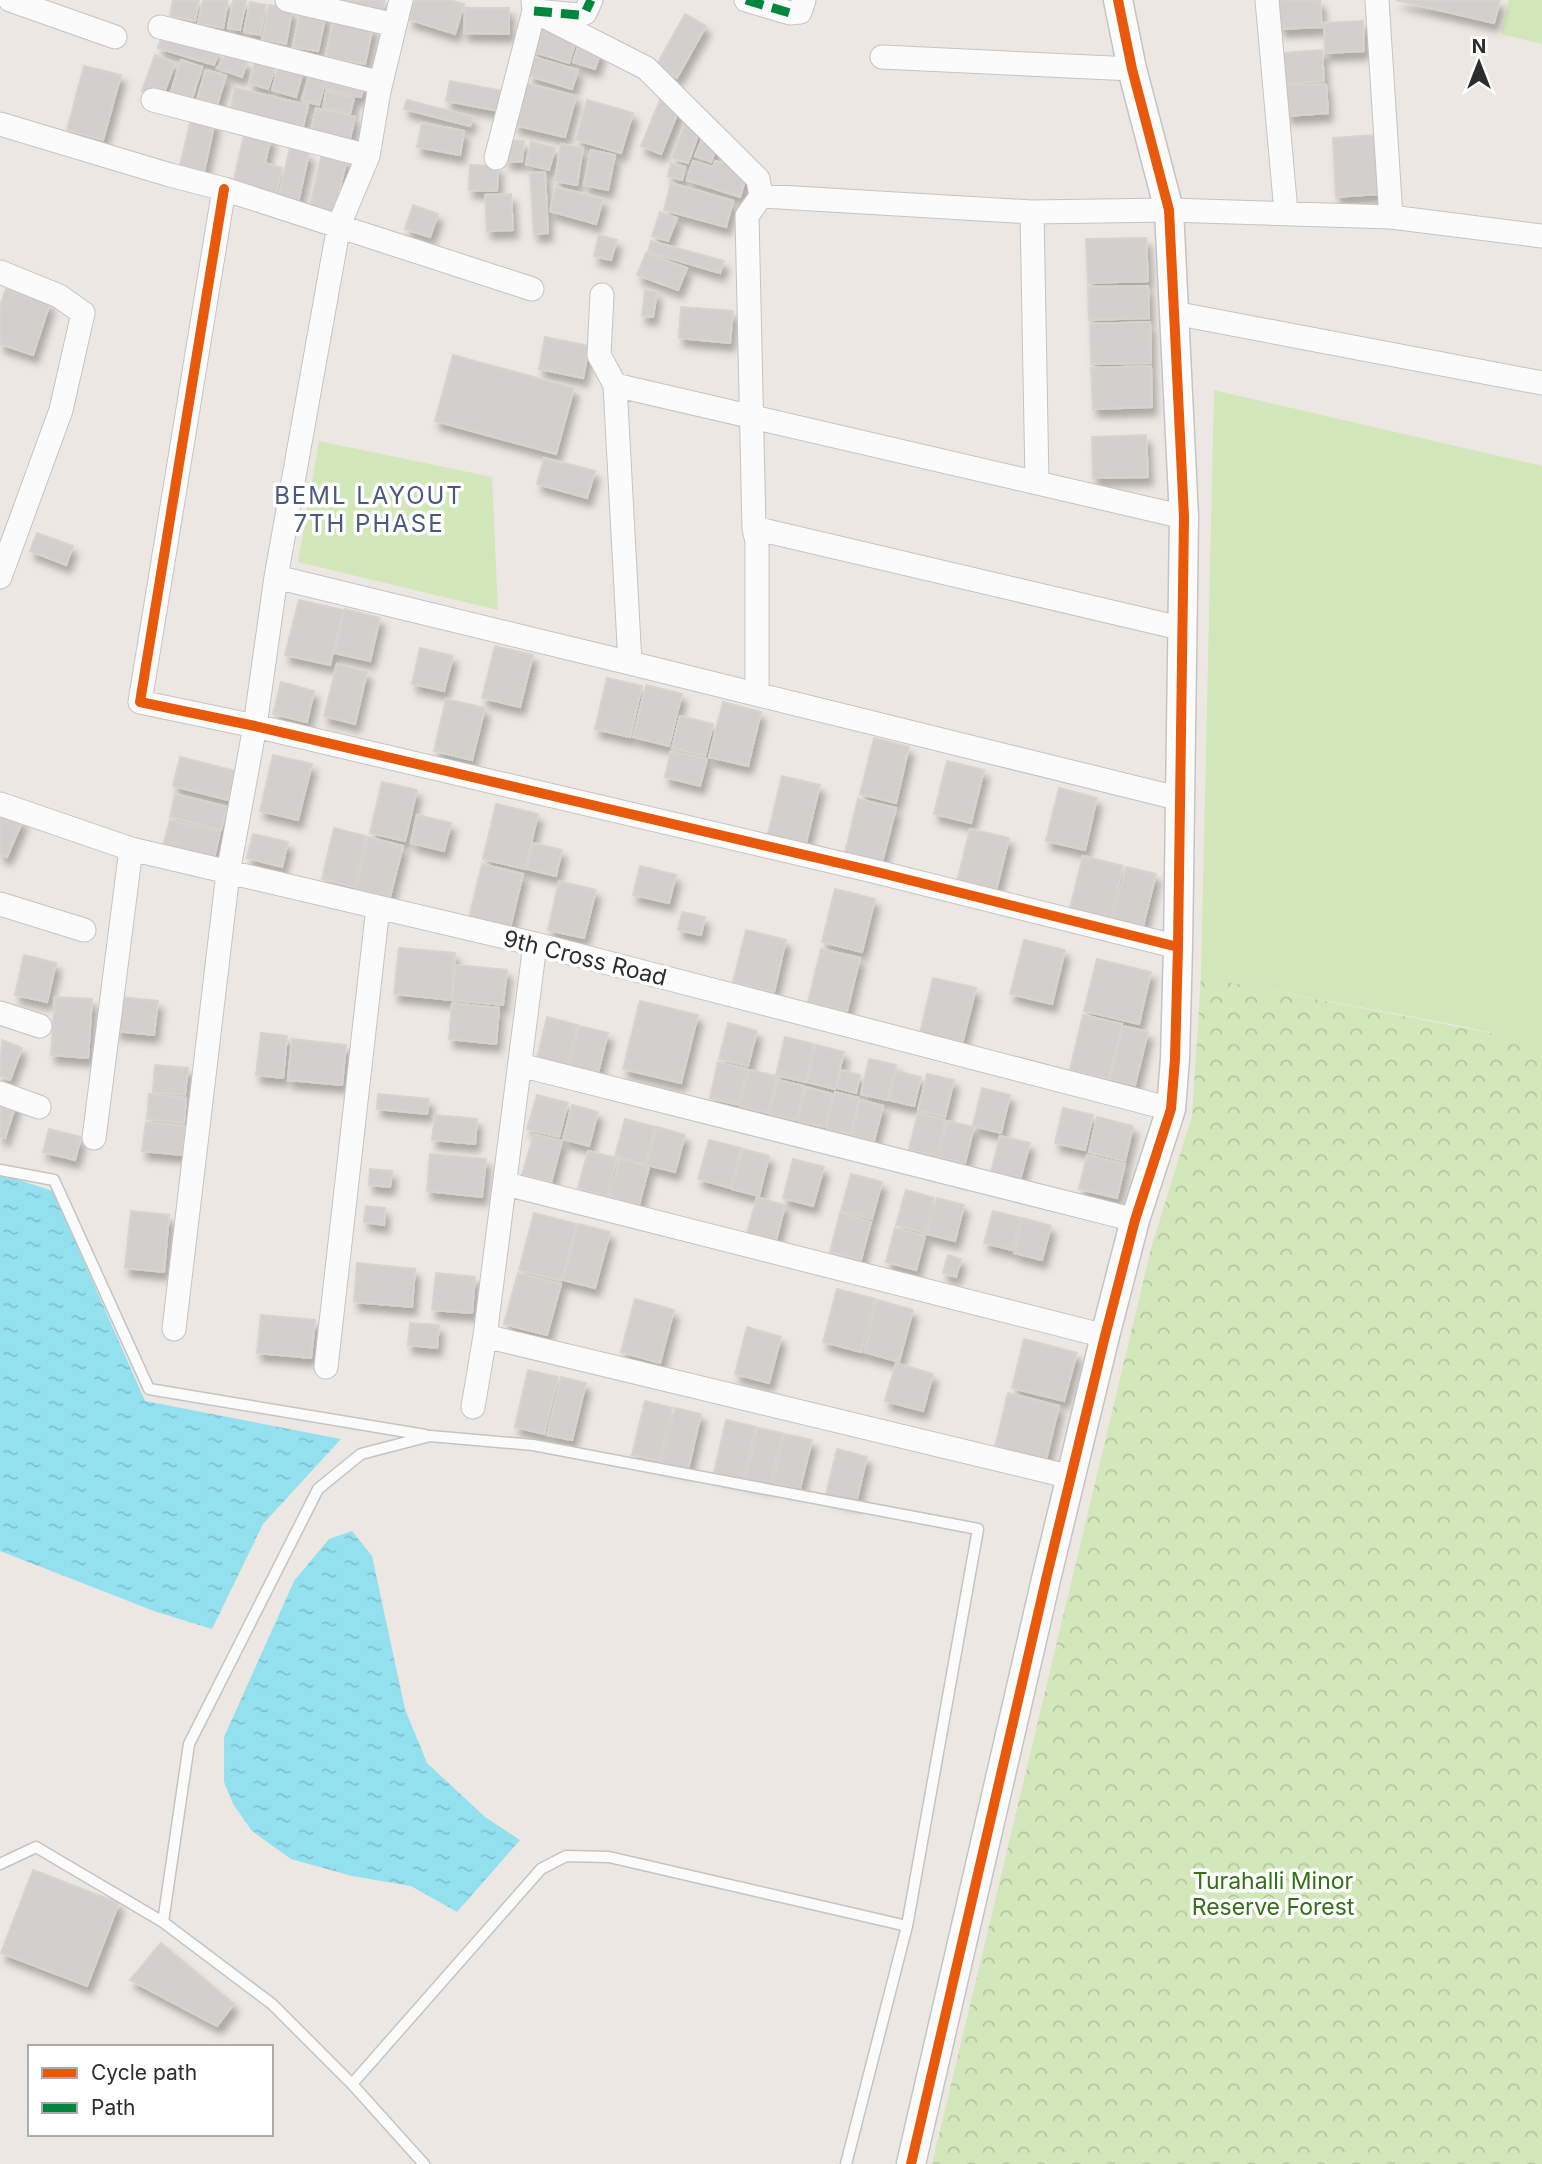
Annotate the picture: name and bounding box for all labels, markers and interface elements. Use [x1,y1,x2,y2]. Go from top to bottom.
north arrow [1444,28,1514,98]
text: N [1472,35,1486,58]
district label: BEML LAYOUT 7TH PHASE [274,481,464,538]
street label: 9th Cross Road [500,924,670,992]
park label: Turahalli Minor Reserve Forest [1192,1867,1355,1921]
legend [28,2045,273,2136]
text: Cycle path [91,2060,197,2085]
text: Path [91,2095,136,2120]

